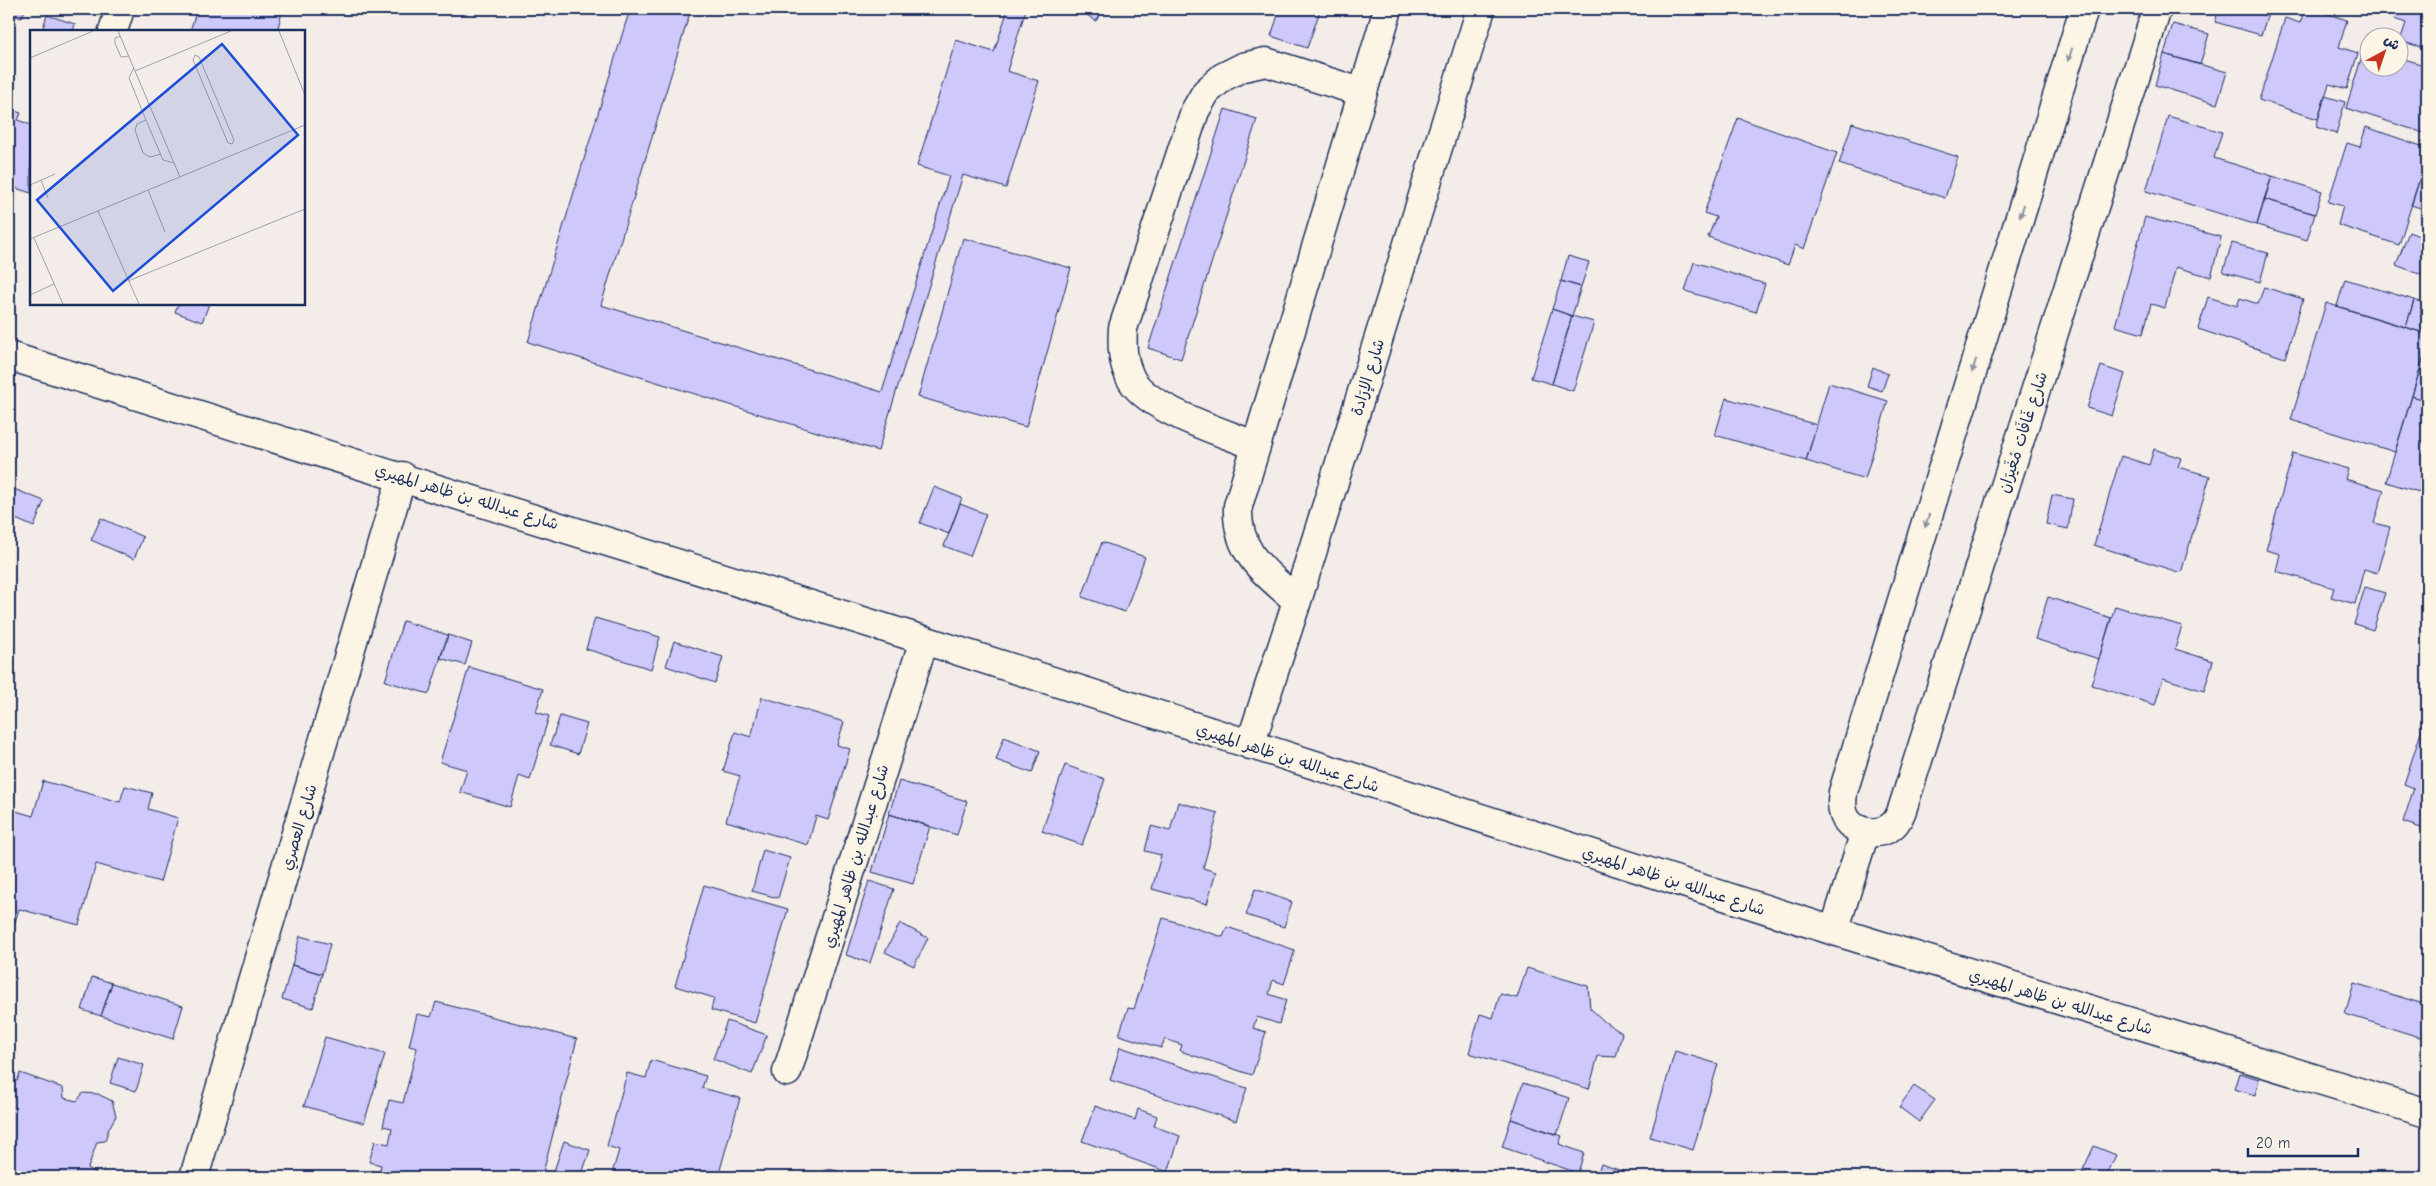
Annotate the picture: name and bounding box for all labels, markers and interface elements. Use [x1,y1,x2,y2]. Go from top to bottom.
north arrow [2358,28,2408,78]
inset map [30,30,305,305]
text: ش [2381,31,2403,54]
one-way arrow [2065,48,2073,63]
one-way arrow [2017,203,2025,218]
street label: شارع الإرَادة [1348,337,1390,418]
one-way arrow [1970,359,1978,374]
street label: شارع غَافَات مْغَيرَان [1993,369,2053,496]
street label: شارع عبدالله بن ظاهر المهيري [372,460,561,535]
one-way arrow [1922,514,1930,529]
street label: شارع عبدالله بن ظاهر المهيري [1193,720,1381,798]
street label: شارع عبدالله بن ظاهر المهيري [819,762,894,951]
street label: شارع العصري [277,782,322,873]
street label: شارع عبدالله بن ظاهر المهيري [1579,843,1767,921]
street label: شارع عبدالله بن ظاهر المهيري [1966,965,2155,1040]
scale bar [2248,1126,2358,1158]
text: 20 m [2256,1134,2290,1152]

